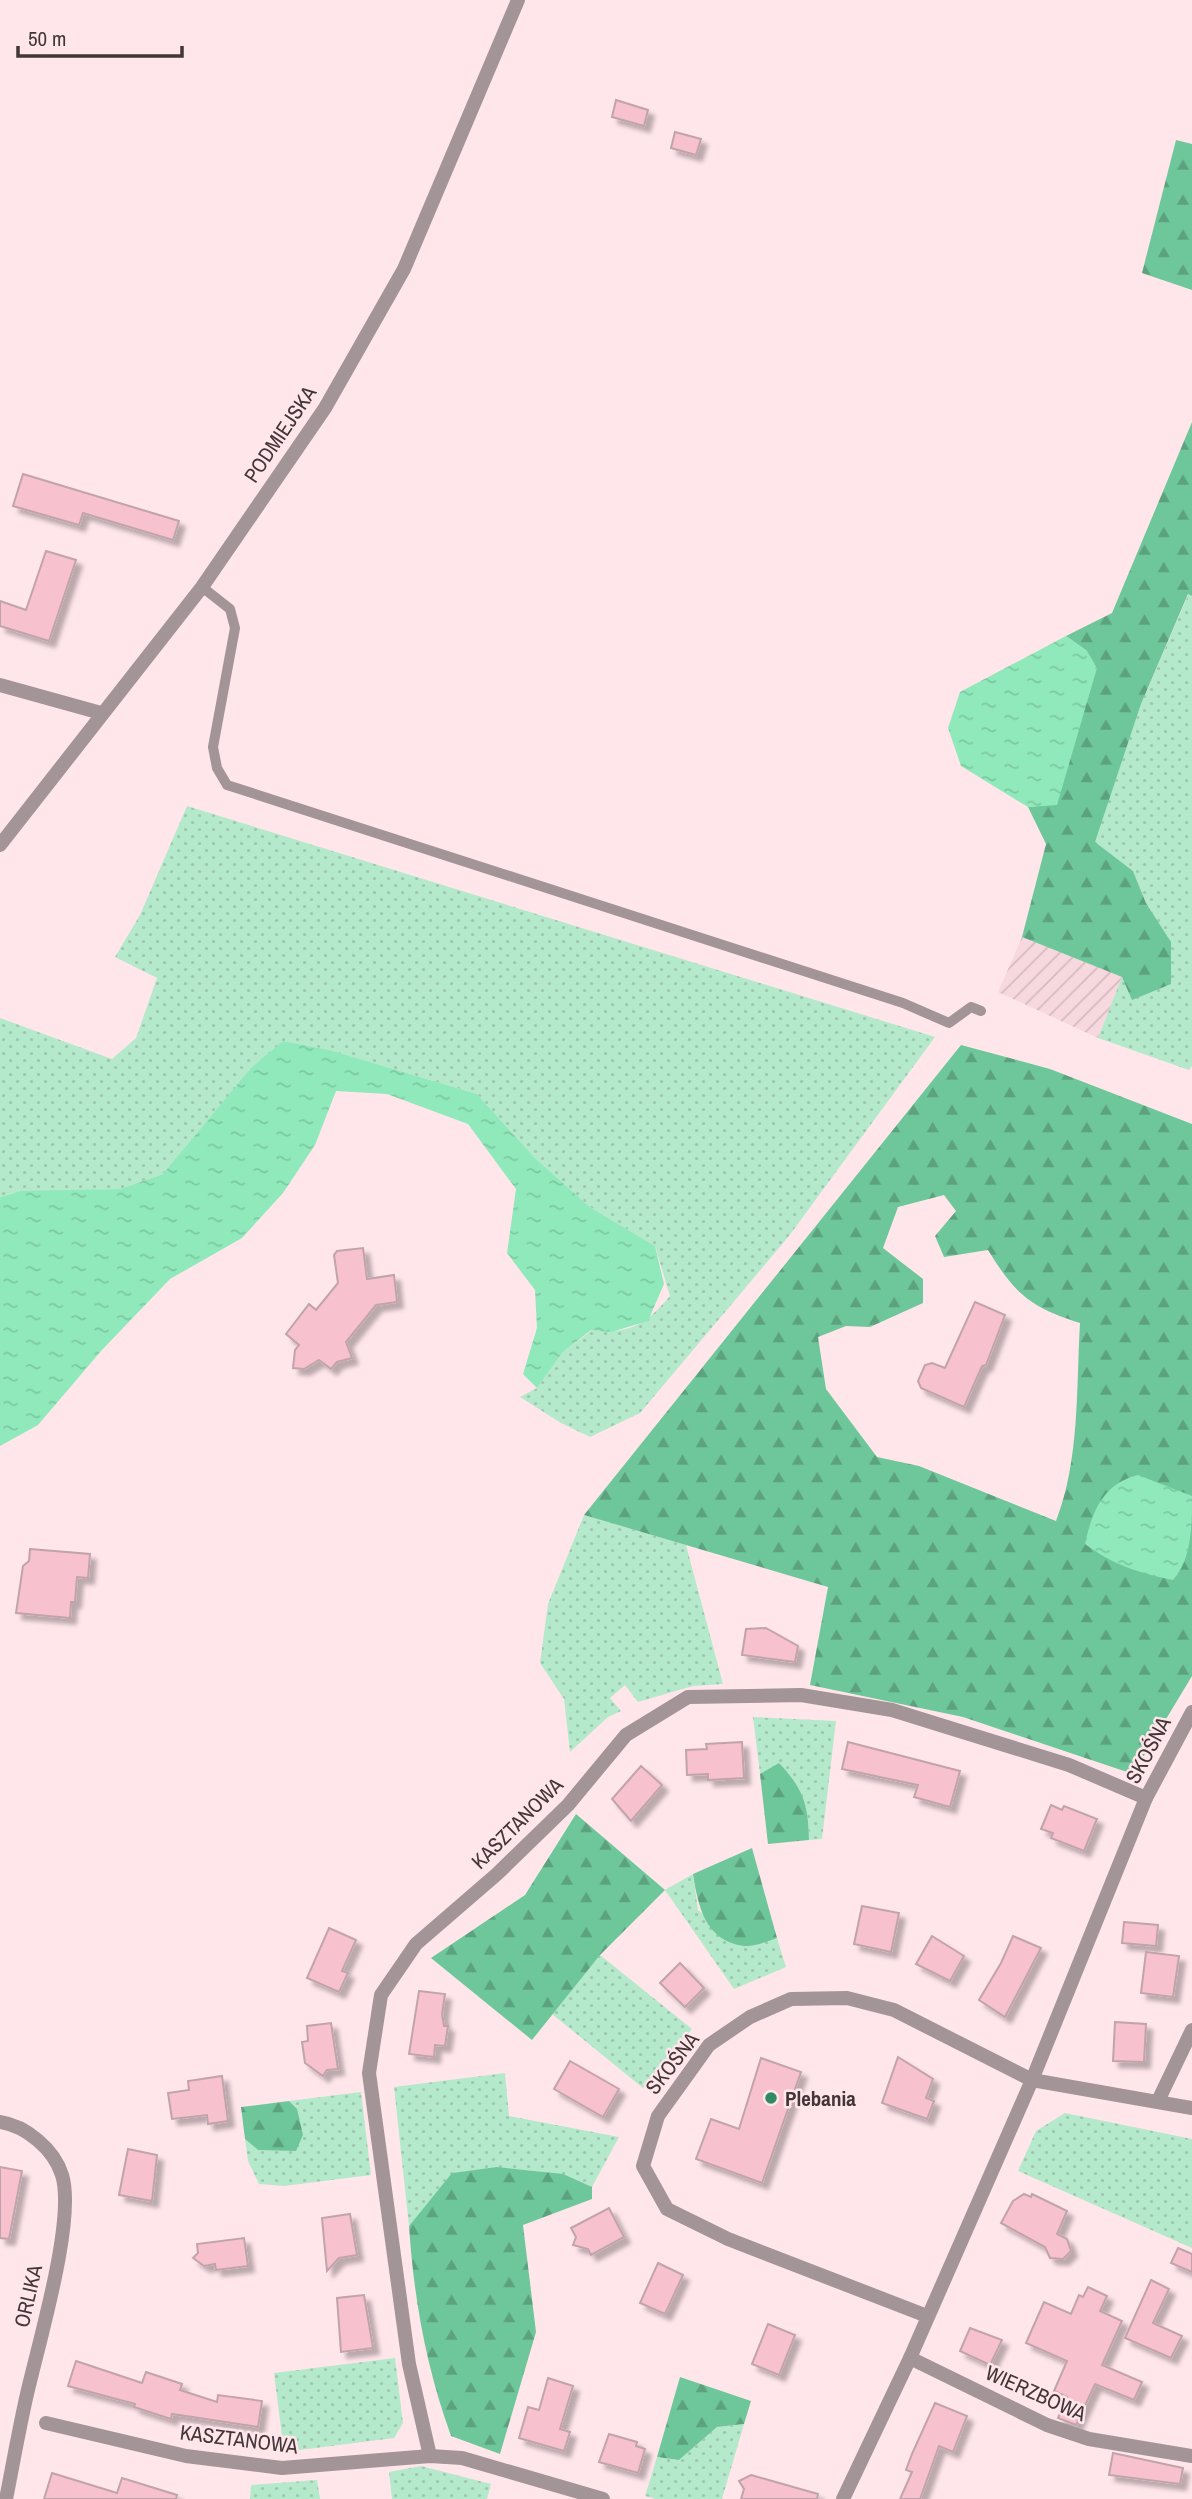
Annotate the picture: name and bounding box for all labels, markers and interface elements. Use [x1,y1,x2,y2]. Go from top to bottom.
scale bar [18,14,182,58]
text: 50 m [28,24,66,53]
street label: PODMIEJSKA [237,379,323,488]
street label: SKOŚNA [1118,1711,1178,1788]
street label: KASZTANOWA [465,1770,570,1875]
street label: SKOŚNA [638,2025,706,2100]
place label: Plebania [785,2084,856,2113]
marker: Plebania [763,2090,779,2106]
street label: ORLIKA [7,2261,49,2330]
street label: WIERZBOWA [981,2358,1091,2428]
street label: KASZTANOWA [178,2417,300,2461]

